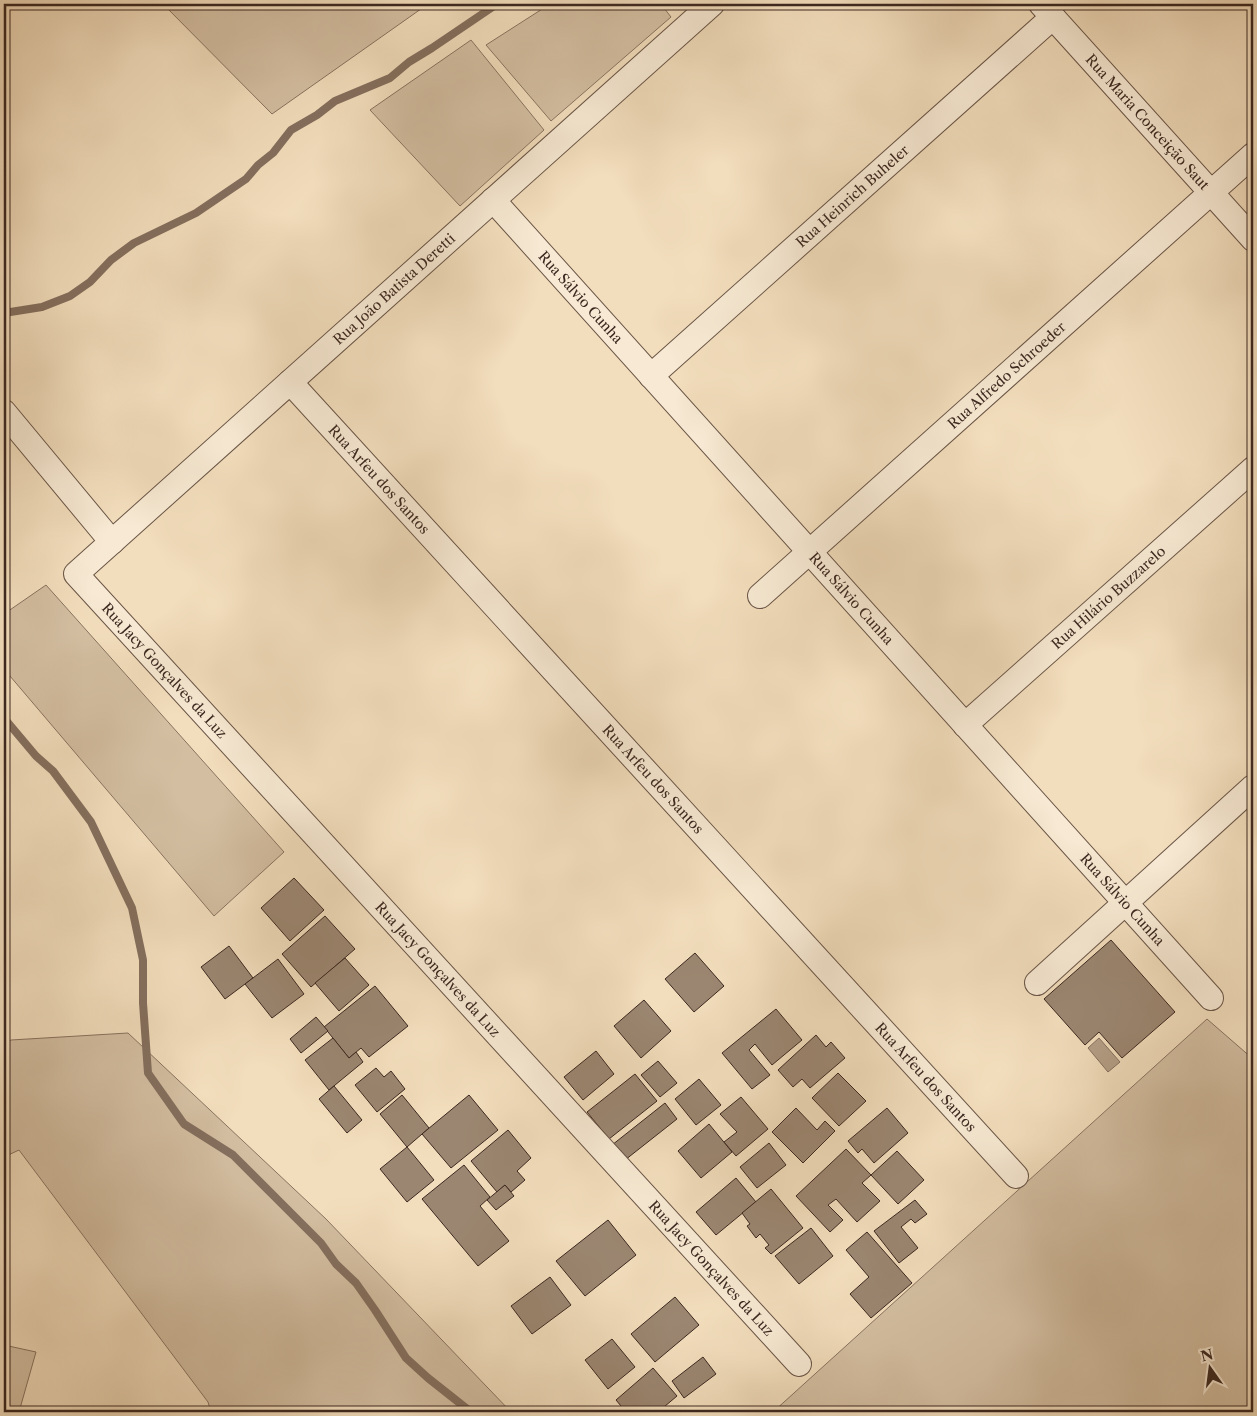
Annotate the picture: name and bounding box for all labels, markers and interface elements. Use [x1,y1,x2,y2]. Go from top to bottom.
street label: Rua Maria Conceição Saut [1082,51,1213,194]
street label: Rua Heinrich Buheler [792,141,913,251]
street label: Rua João Batista Deretti [329,229,459,349]
street label: Rua Sálvio Cunha [534,247,627,348]
street label: Rua Alfredo Schroeder [944,318,1069,433]
street label: Rua Arfeu dos Santos [325,421,434,538]
street label: Rua Hilário Buzzarelo [1048,542,1169,653]
street label: Rua Sálvio Cunha [805,549,898,649]
street label: Rua Jacy Gonçalves da Luz [98,599,231,742]
street label: Rua Arfeu dos Santos [599,721,707,837]
street label: Rua Sálvio Cunha [1076,850,1169,950]
street label: Rua Jacy Gonçalves da Luz [371,898,504,1041]
street label: Rua Arfeu dos Santos [871,1019,980,1136]
street label: Rua Jacy Gonçalves da Luz [645,1197,778,1340]
north arrow [1184,1344,1234,1394]
text: N [1199,1345,1215,1366]

